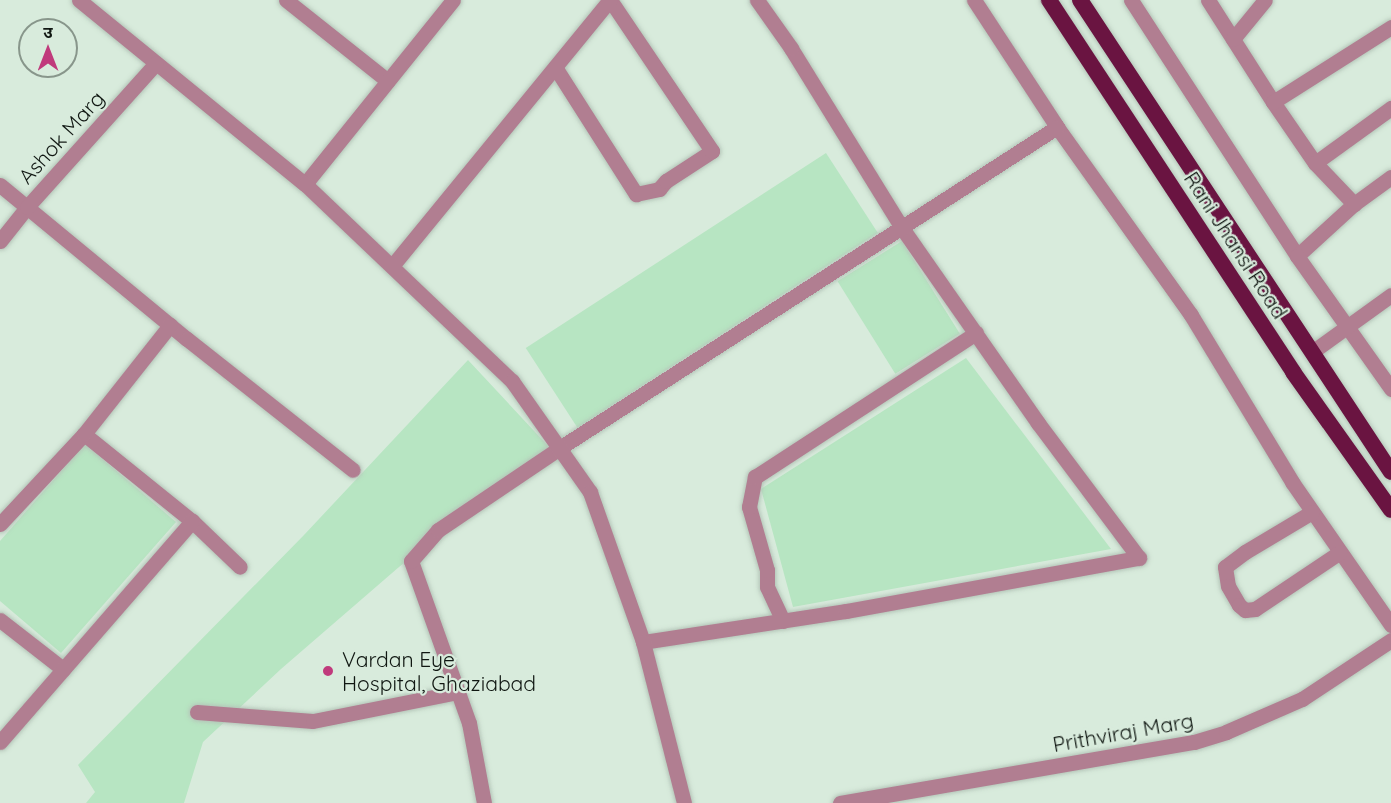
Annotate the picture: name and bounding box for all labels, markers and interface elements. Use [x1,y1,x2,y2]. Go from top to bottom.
north arrow [18,18,78,78]
text: उ [43,22,53,42]
street label: Ashok Marg [13,85,109,189]
street label: Rani Jhansi Road [1179,167,1293,323]
place label: Vardan Eye Hospital, Ghaziabad [342,646,536,696]
marker: Vardan Eye Hospital, Ghaziabad [319,662,337,680]
street label: Prithviraj Marg [1051,707,1195,757]

